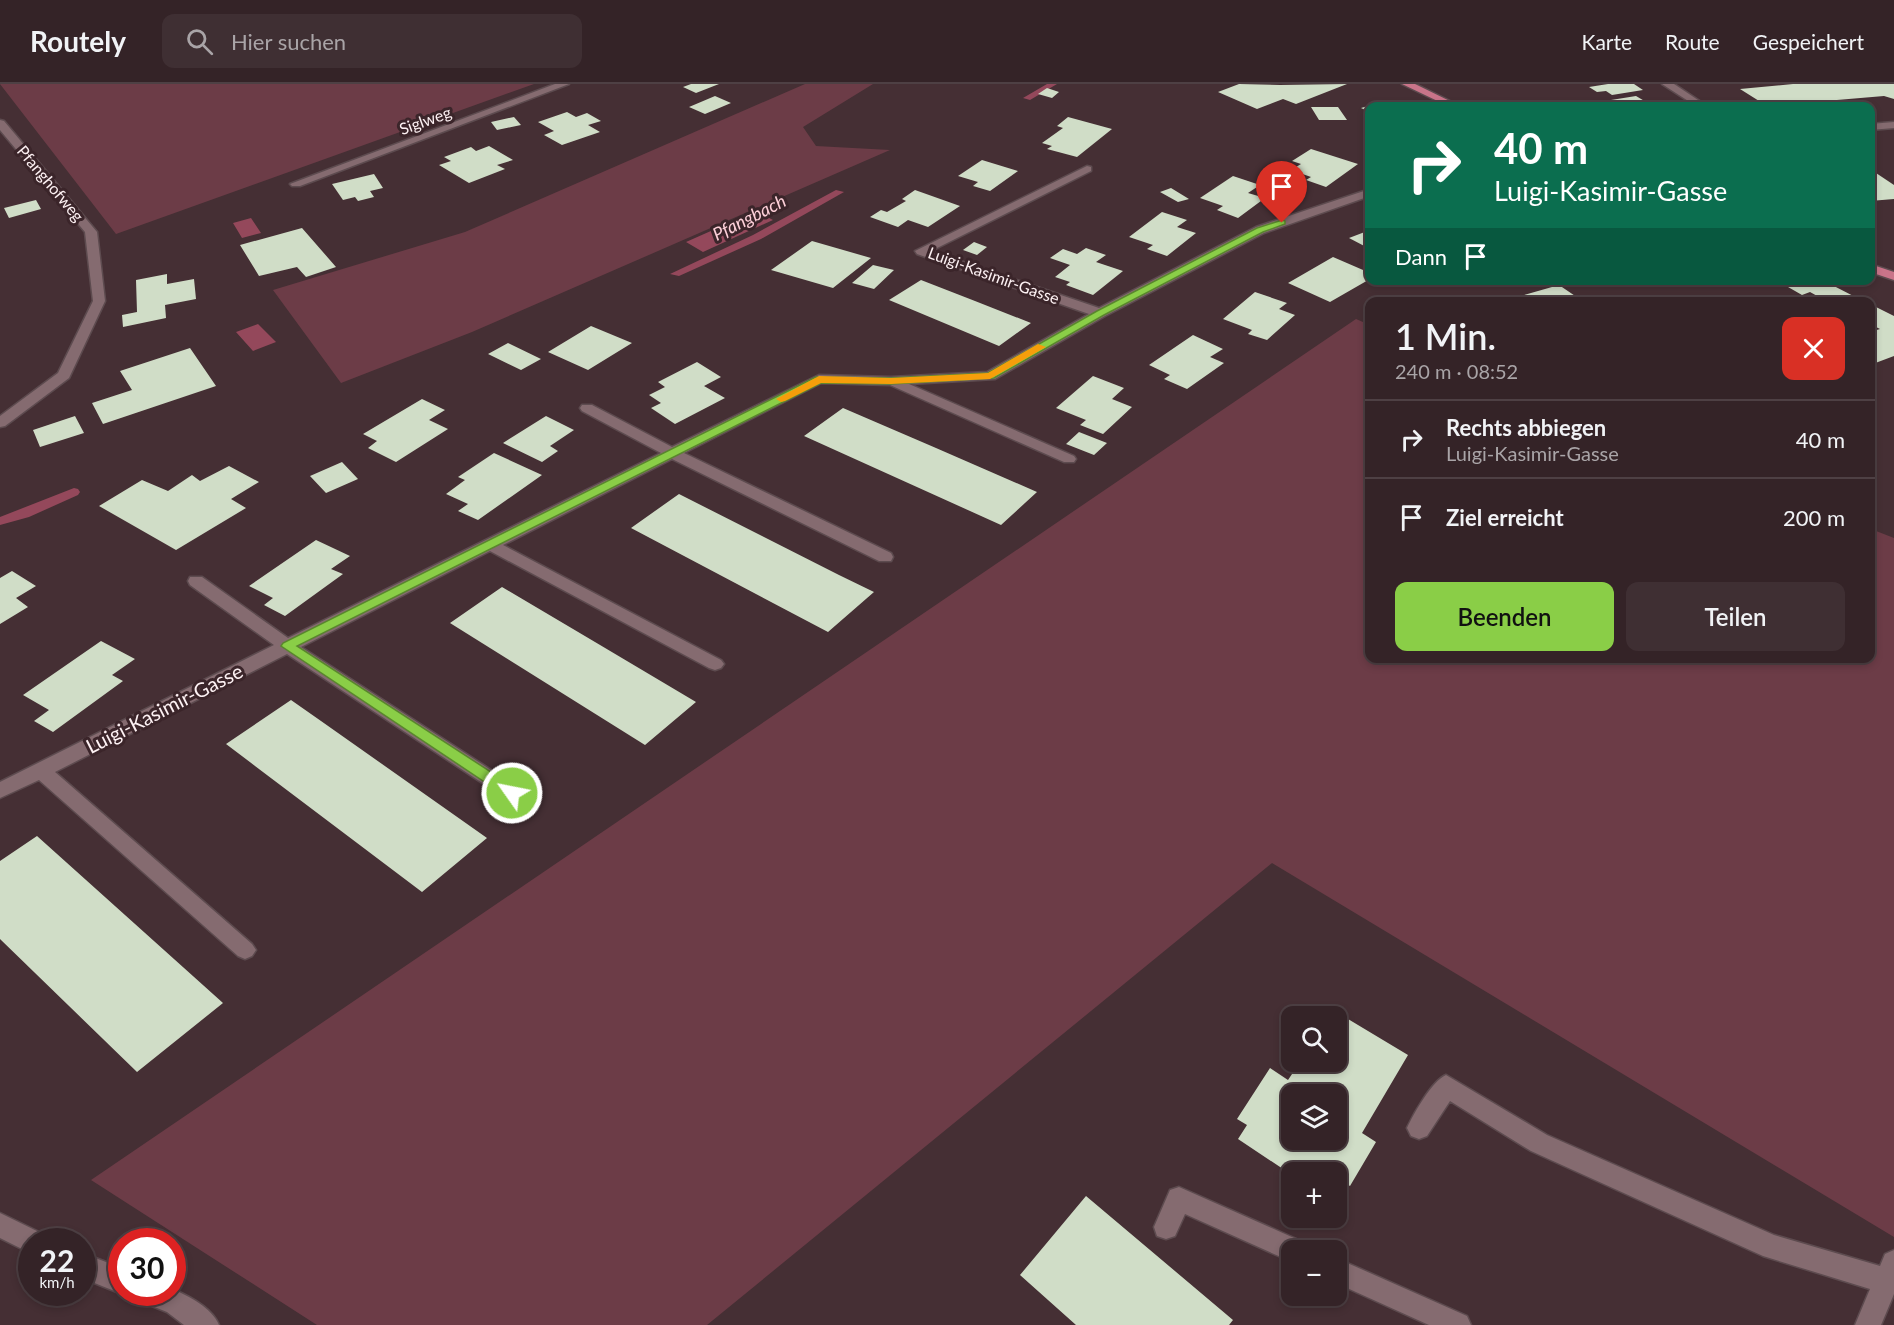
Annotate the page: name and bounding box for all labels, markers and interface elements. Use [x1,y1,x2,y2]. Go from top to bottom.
search box [162,14,582,68]
text: Routely [30,24,126,58]
icon: search [183,25,216,58]
text: Hier suchen [231,28,346,55]
text: Karte [1582,29,1632,54]
text: Route [1665,29,1720,54]
text: Gespeichert [1753,29,1864,54]
street label: Siglweg [396,102,454,138]
text: 40 m [1494,123,1588,173]
icon: right [1395,126,1473,204]
street label: Pfanghofweg [14,141,88,225]
pin [1256,161,1307,223]
icon: arrive [1265,170,1298,203]
text: Luigi-Kasimir-Gasse [1494,174,1727,207]
water label: Pfangbach [709,189,789,245]
icon: arrive [1459,240,1492,273]
street label: Luigi-Kasimir-Gasse [926,242,1062,308]
text: Dann [1395,243,1447,270]
text: 1 Min. [1395,314,1496,358]
button: close [1782,317,1845,380]
text: 240 m · 08:52 [1395,359,1518,383]
text: Rechts abbiegen [1446,414,1606,441]
icon: right [1395,423,1428,456]
text: 40 m [1796,426,1845,453]
text: Luigi-Kasimir-Gasse [1446,441,1619,465]
icon: arrive [1395,501,1428,534]
text: Ziel erreicht [1446,504,1564,531]
text: 200 m [1783,504,1845,531]
button: Beenden [1395,582,1614,651]
button: Teilen [1626,582,1845,651]
street label: Luigi-Kasimir-Gasse [82,658,246,758]
position arrow [480,761,544,825]
map controls [1281,1006,1347,1306]
button: search [1281,1006,1347,1072]
button: layers [1281,1084,1347,1150]
button: + [1281,1162,1347,1228]
speed limit sign: 30 [108,1228,186,1306]
button: − [1281,1240,1347,1306]
text: 22 [40,1242,74,1278]
text: km/h [39,1273,75,1291]

